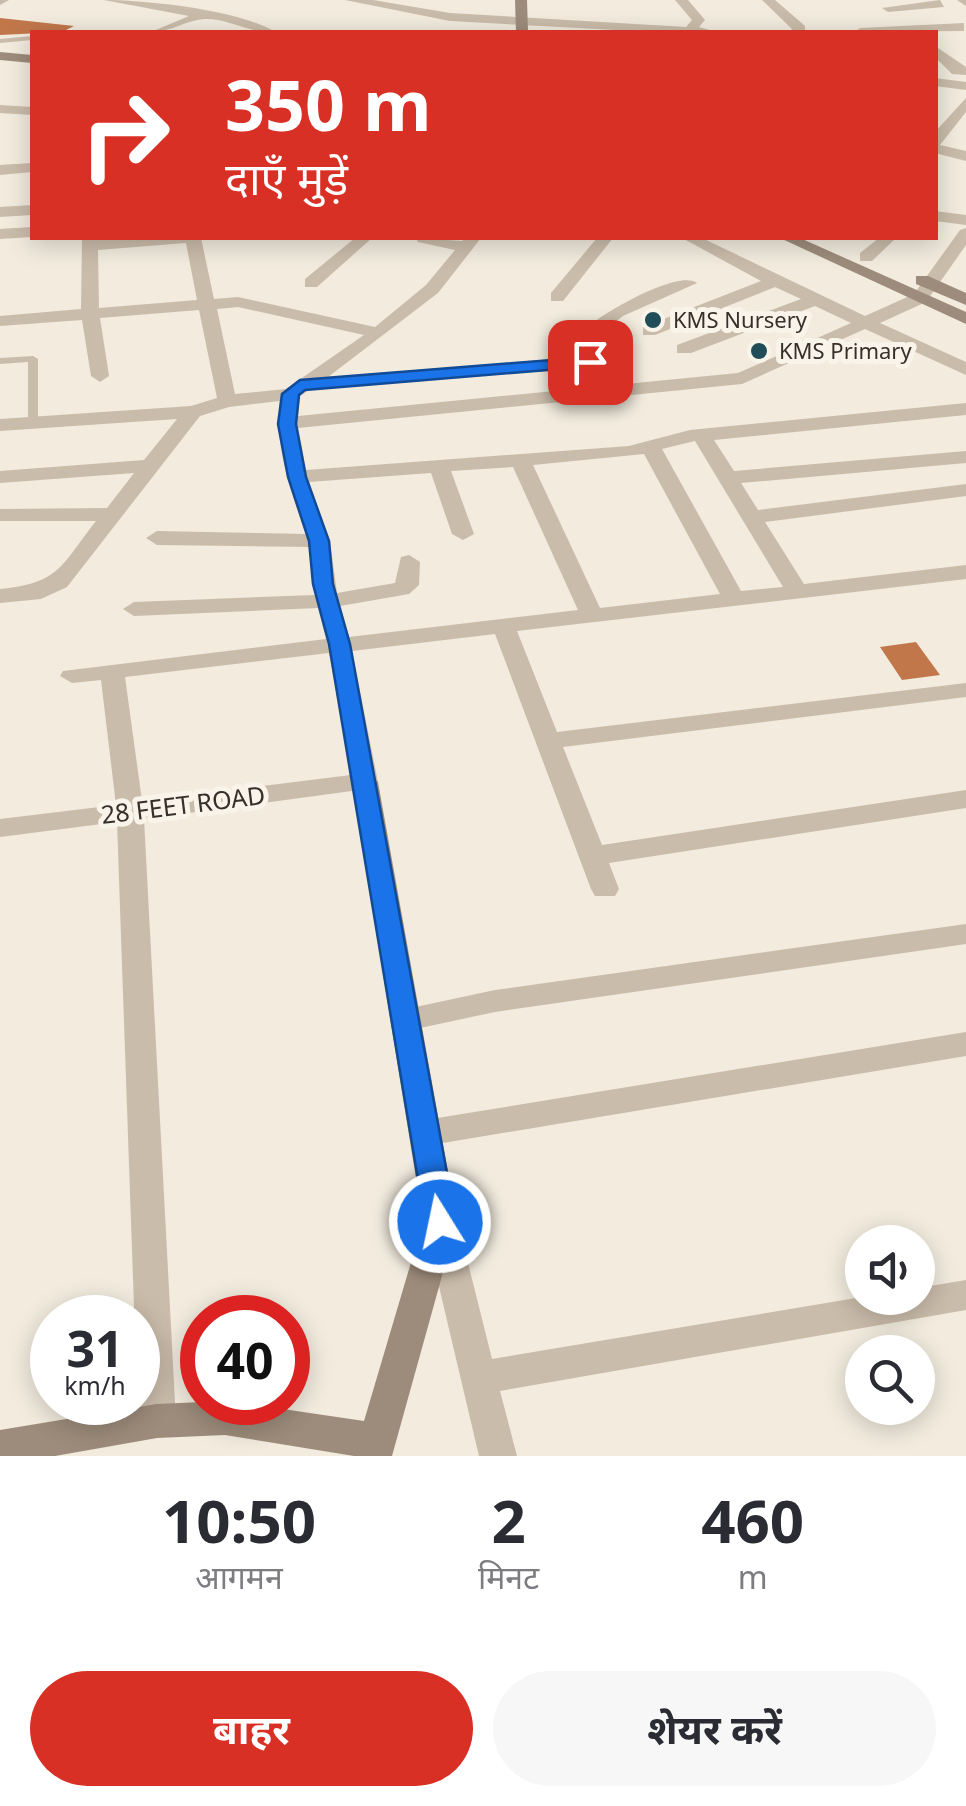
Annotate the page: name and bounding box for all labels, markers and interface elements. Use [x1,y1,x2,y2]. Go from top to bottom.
text: 350 m [225,56,432,152]
icon: right [60,70,190,200]
text: दाएँ मुड़ें [225,147,348,208]
place label: KMS Nursery [673,304,808,334]
marker: KMS Nursery [642,309,664,331]
pin [548,320,633,405]
icon: arrive [563,335,618,390]
place label: KMS Primary [779,335,912,365]
marker: KMS Primary [748,340,770,362]
street label: 28 FEET ROAD [99,777,267,831]
position arrow [388,1170,492,1274]
map controls [845,1225,935,1425]
button: sound [845,1225,935,1315]
speed limit sign: 40 [180,1295,310,1425]
text: 31 [66,1314,124,1382]
button: search [845,1335,935,1425]
text: km/h [64,1368,126,1402]
text: 10:50 [162,1479,316,1561]
text: 2 [491,1479,526,1561]
text: 460 [701,1479,804,1561]
text: आगमन [195,1555,283,1598]
text: मिनट [478,1555,539,1598]
text: m [738,1555,768,1598]
button: बाहर [30,1671,473,1786]
button: शेयर करें [493,1671,936,1786]

